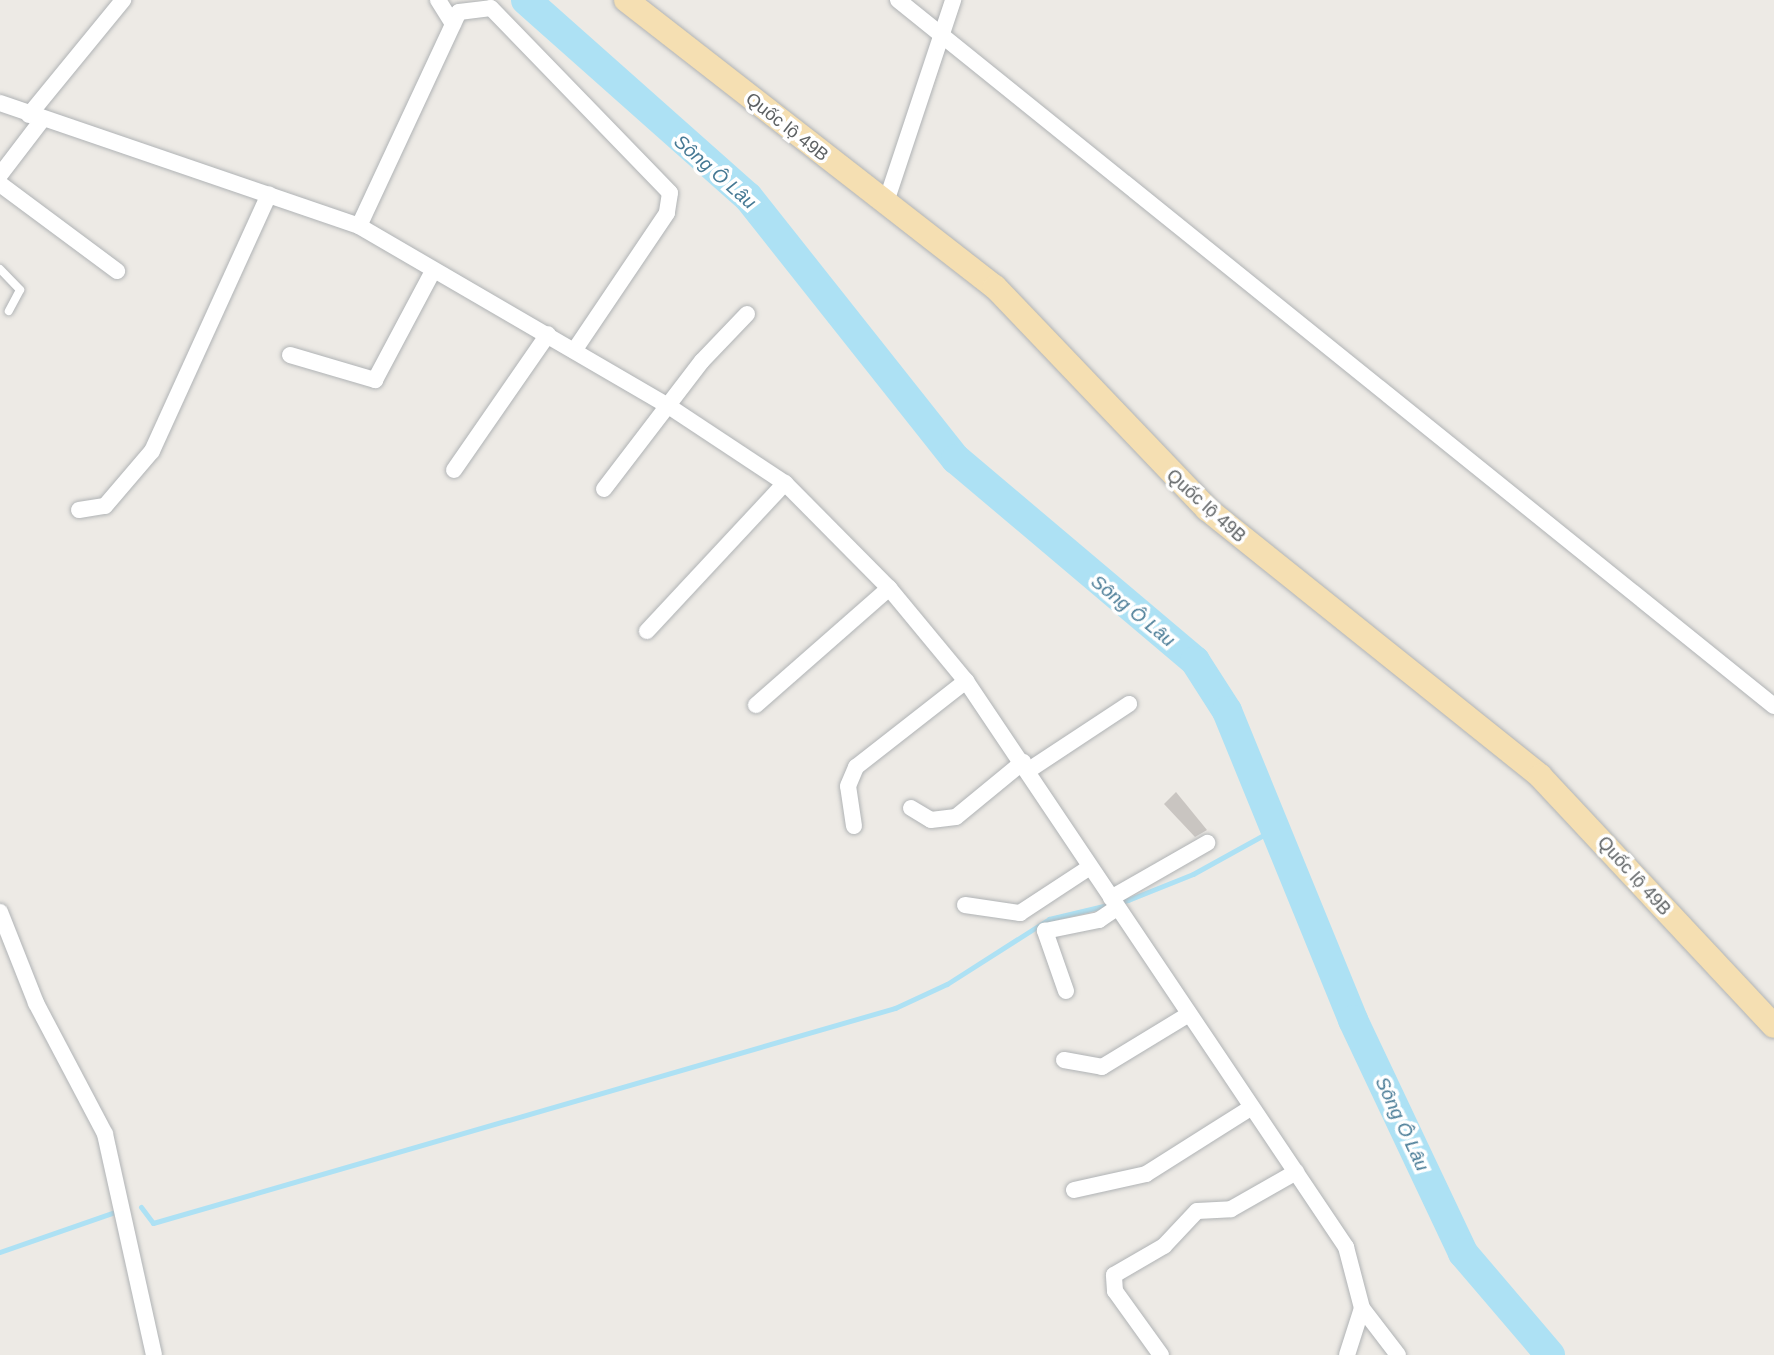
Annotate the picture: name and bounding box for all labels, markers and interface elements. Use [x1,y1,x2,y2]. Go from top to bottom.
street label: Quốc lộ 49B [741,88,833,166]
water label: Sông Ô Lâu [669,130,761,214]
street label: Quốc lộ 49B [1162,465,1250,547]
water label: Sông Ô Lâu [1086,570,1180,652]
street label: Quốc lộ 49B [1593,832,1675,920]
water label: Sông Ô Lâu [1370,1073,1434,1175]

